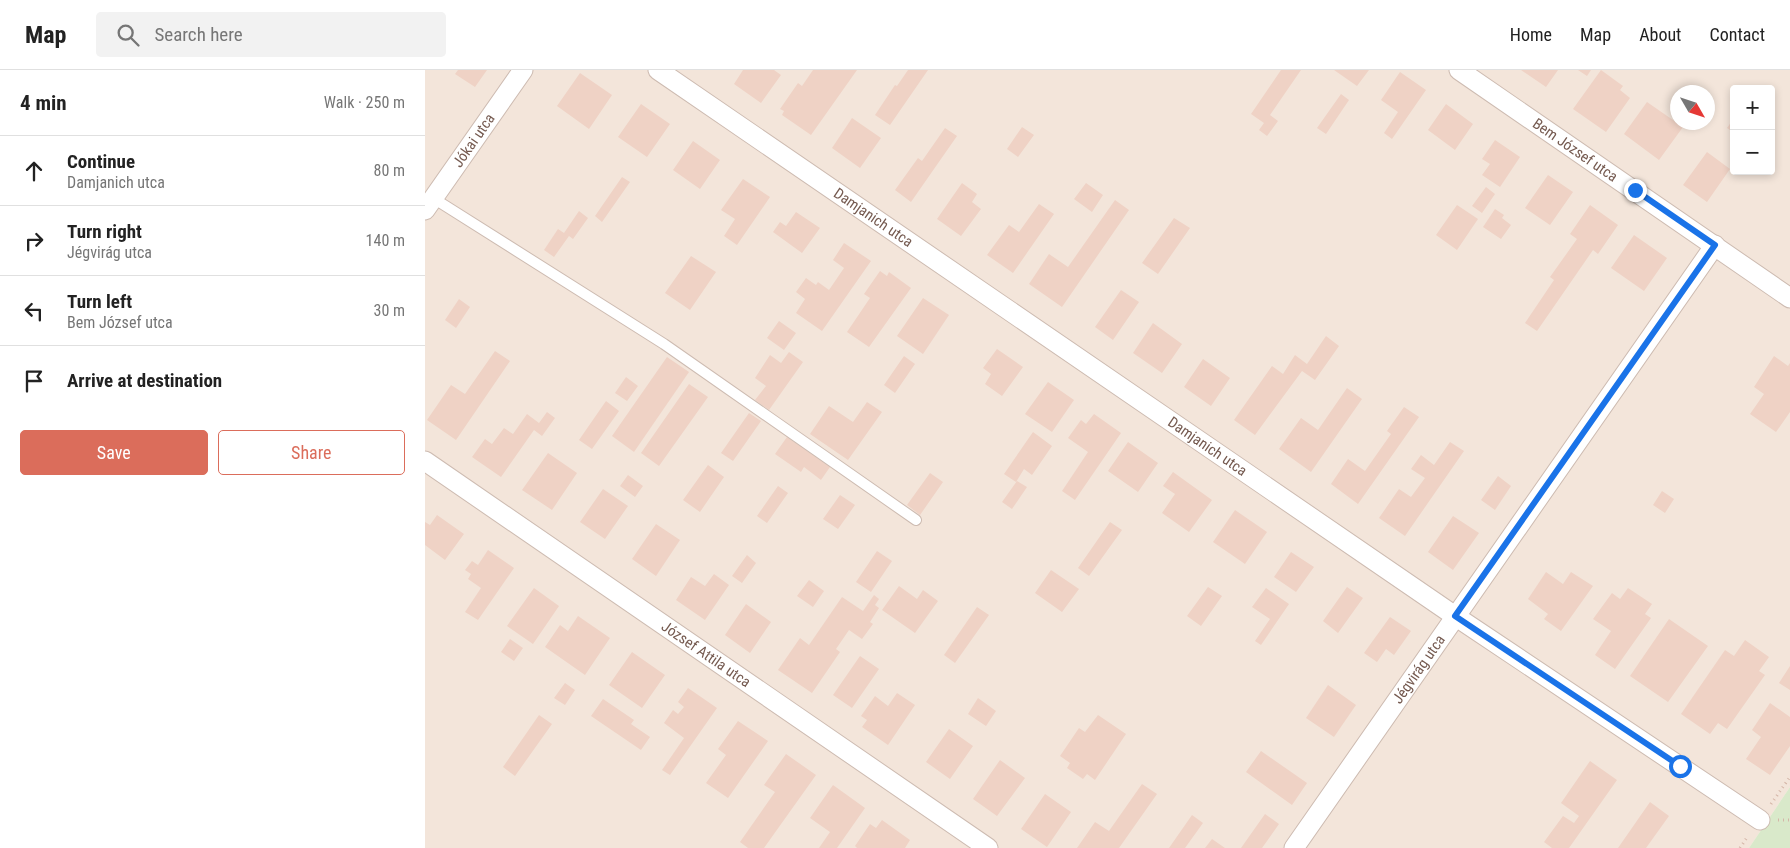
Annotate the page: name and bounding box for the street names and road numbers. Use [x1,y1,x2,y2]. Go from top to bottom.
street label: Jókai utca [449,110,499,171]
street label: Bem József utca [1529,114,1621,186]
street label: Damjanich utca [830,184,916,251]
street label: Damjanich utca [1164,413,1250,480]
street label: József Attila utca [658,617,754,691]
street label: Jégvirág utca [1389,631,1449,707]

